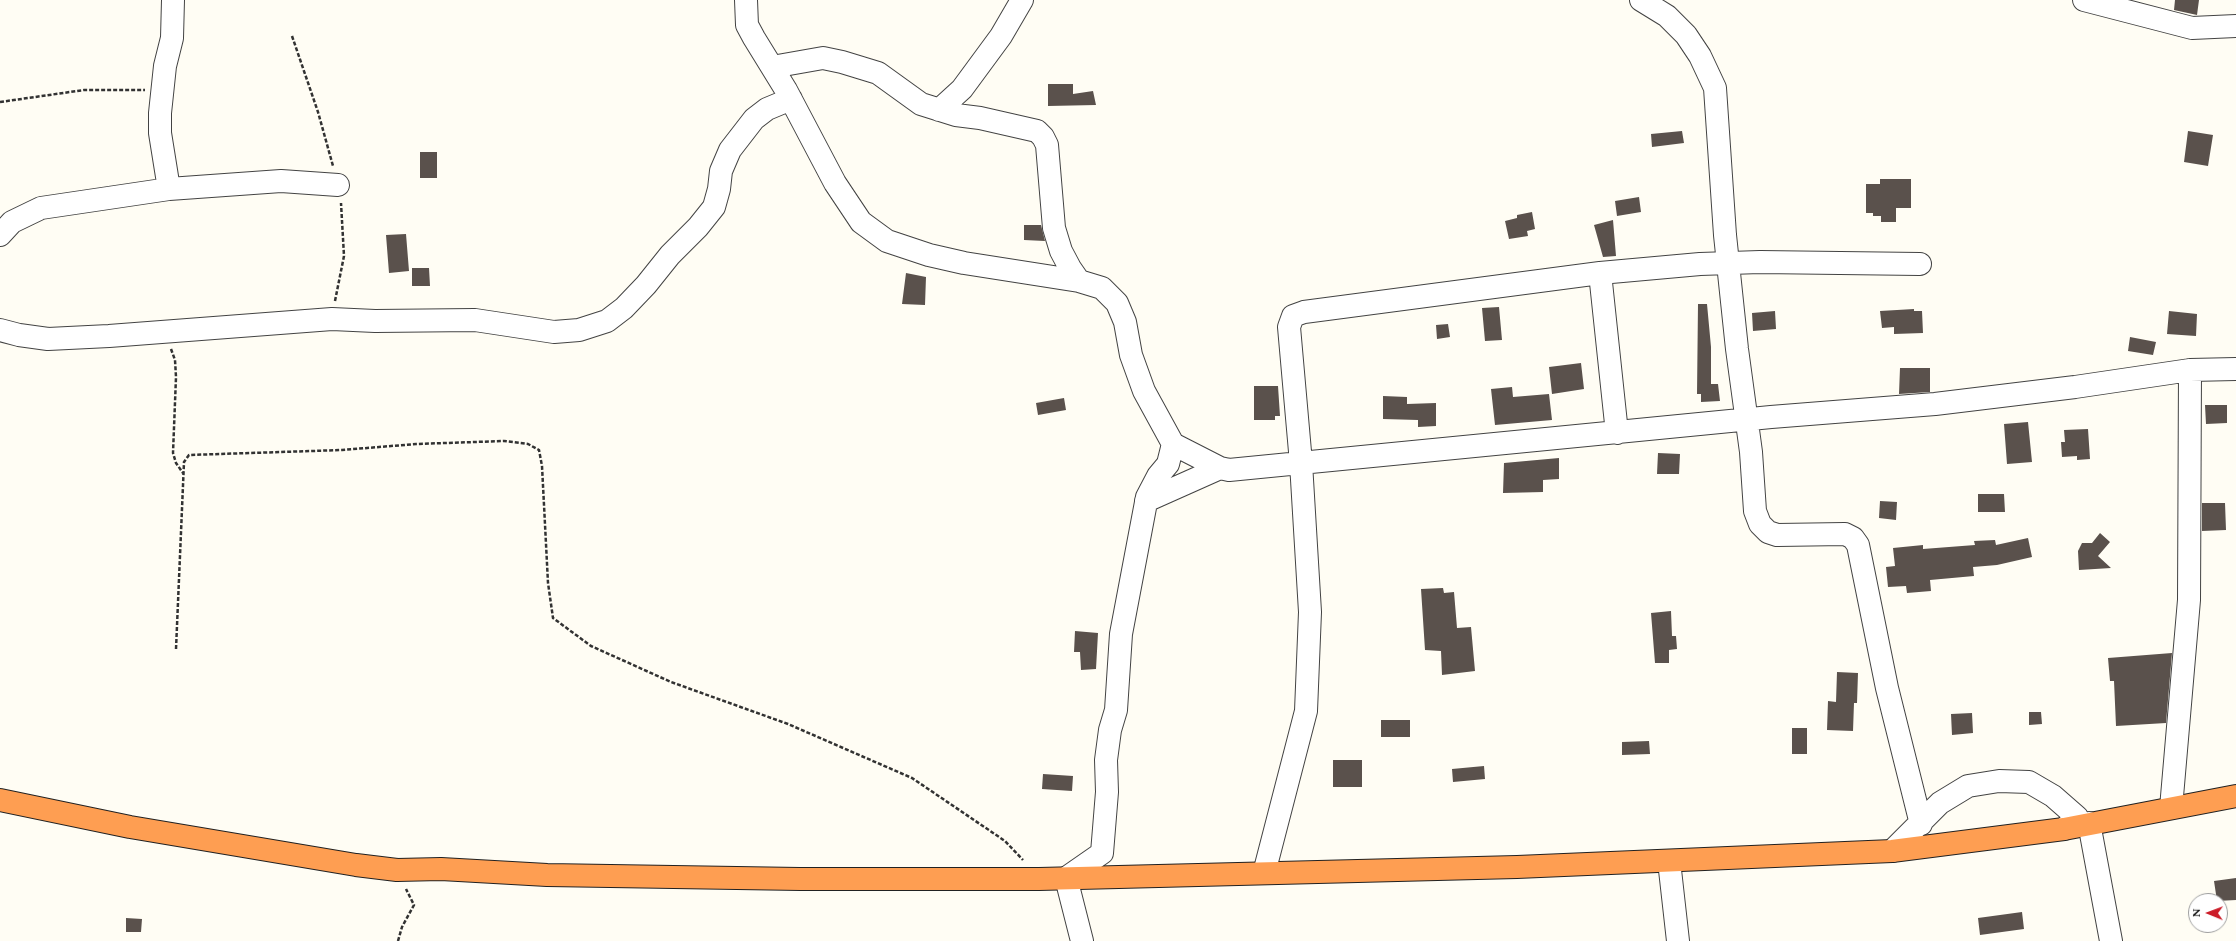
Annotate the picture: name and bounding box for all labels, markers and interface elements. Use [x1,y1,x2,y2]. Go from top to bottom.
north arrow [2188,893,2228,933]
text: N [2188,908,2205,917]

